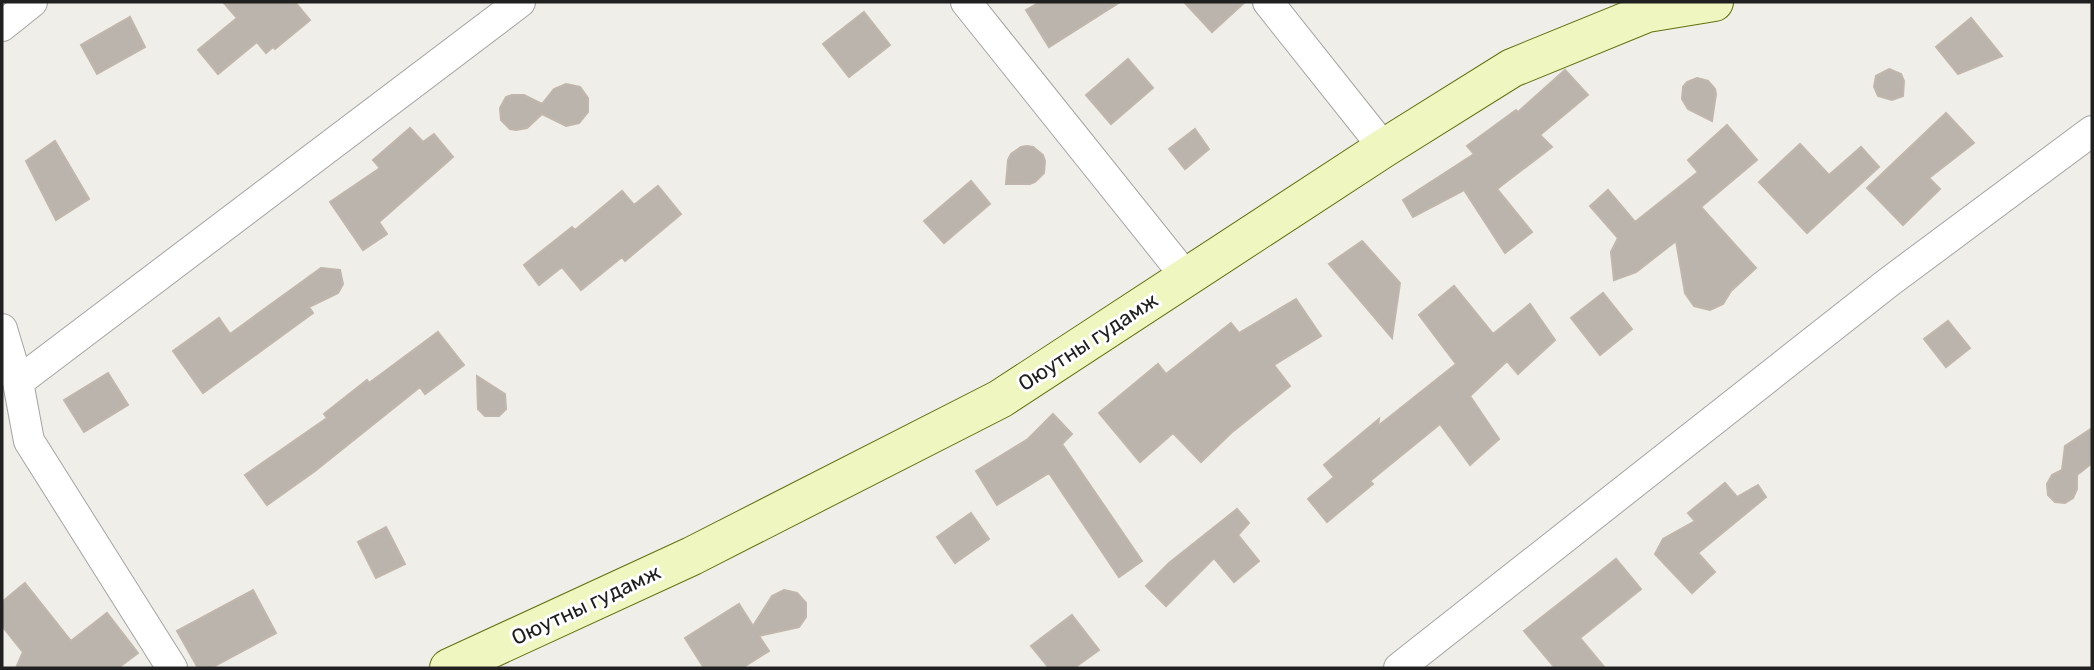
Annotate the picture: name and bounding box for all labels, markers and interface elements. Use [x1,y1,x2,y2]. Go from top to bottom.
street label: Оюутны гудамж [1013,287,1162,396]
street label: Оюутны гудамж [507,559,664,650]

